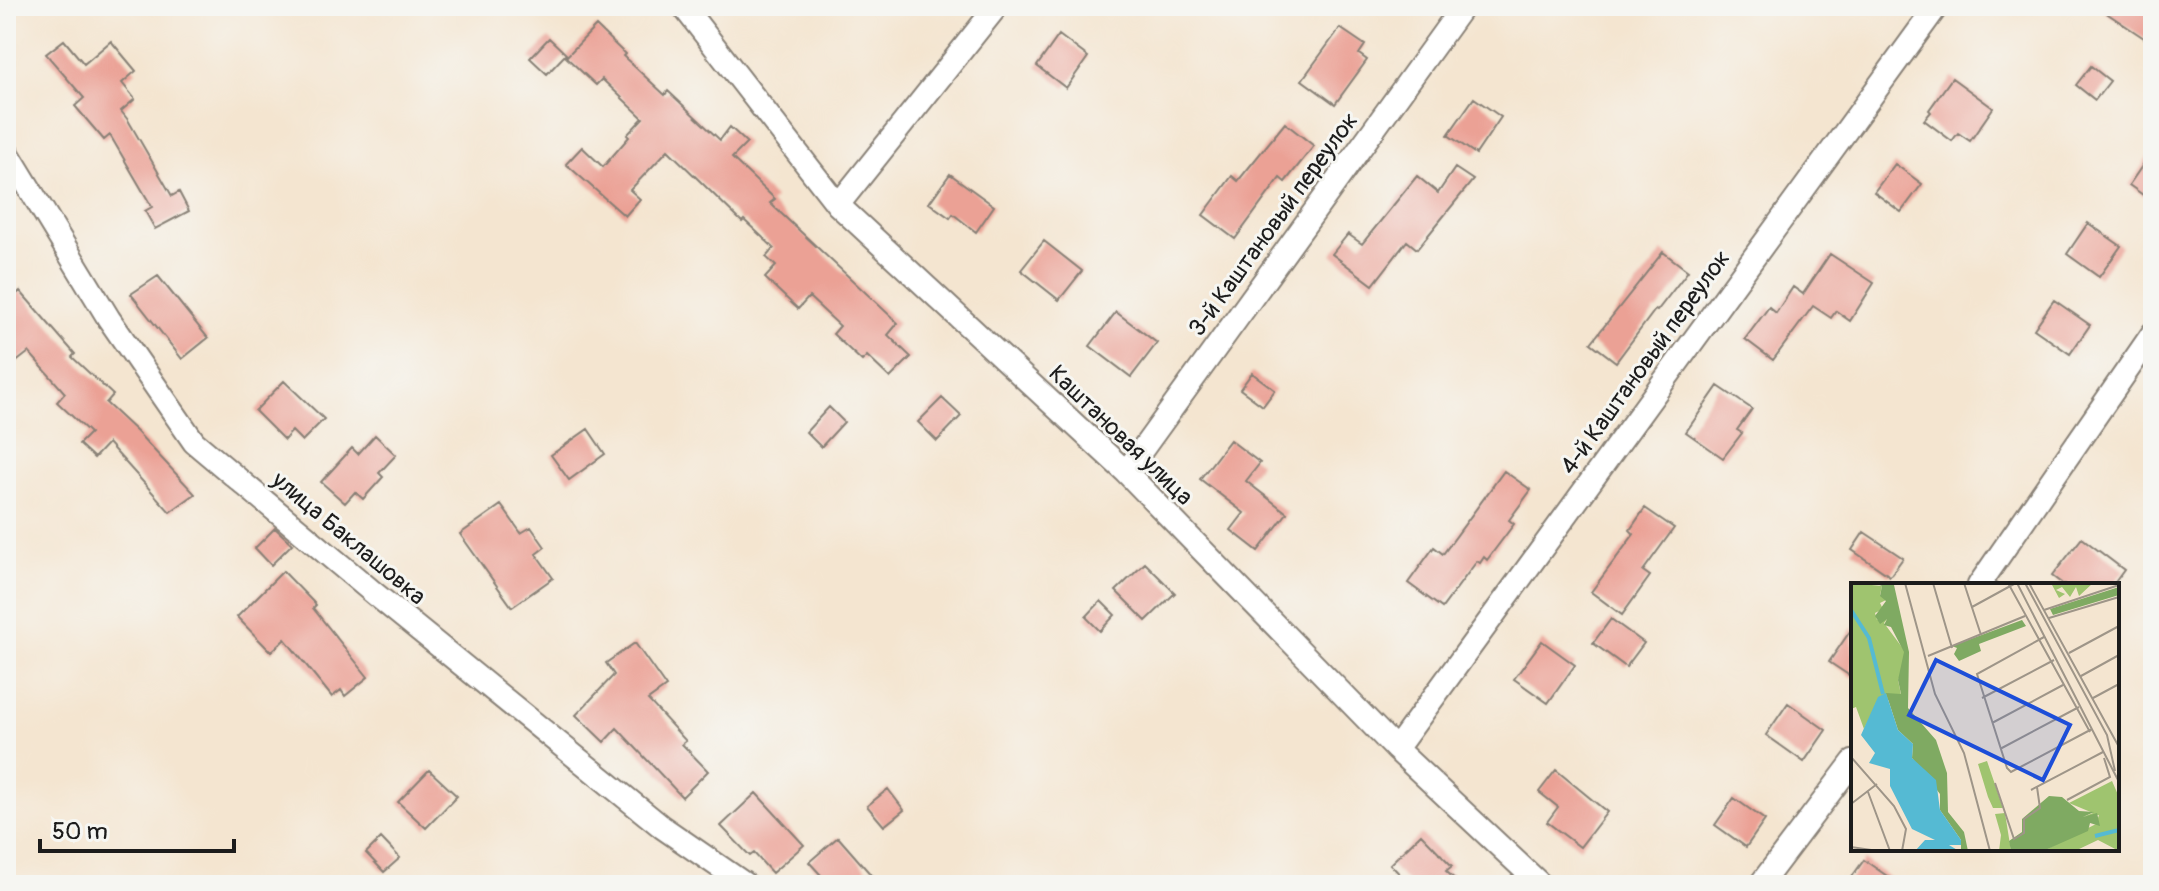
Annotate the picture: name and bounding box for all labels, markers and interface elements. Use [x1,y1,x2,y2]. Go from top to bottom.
street label: 3-й Каштановый переулок [1182,107,1364,342]
street label: 4-й Каштановый переулок [1554,244,1737,480]
street label: Каштановая улица [1043,359,1199,512]
street label: улица Баклашовка [265,465,432,611]
inset map [1851,583,2119,851]
scale bar [40,803,234,853]
text: 50 m [52,817,108,846]

